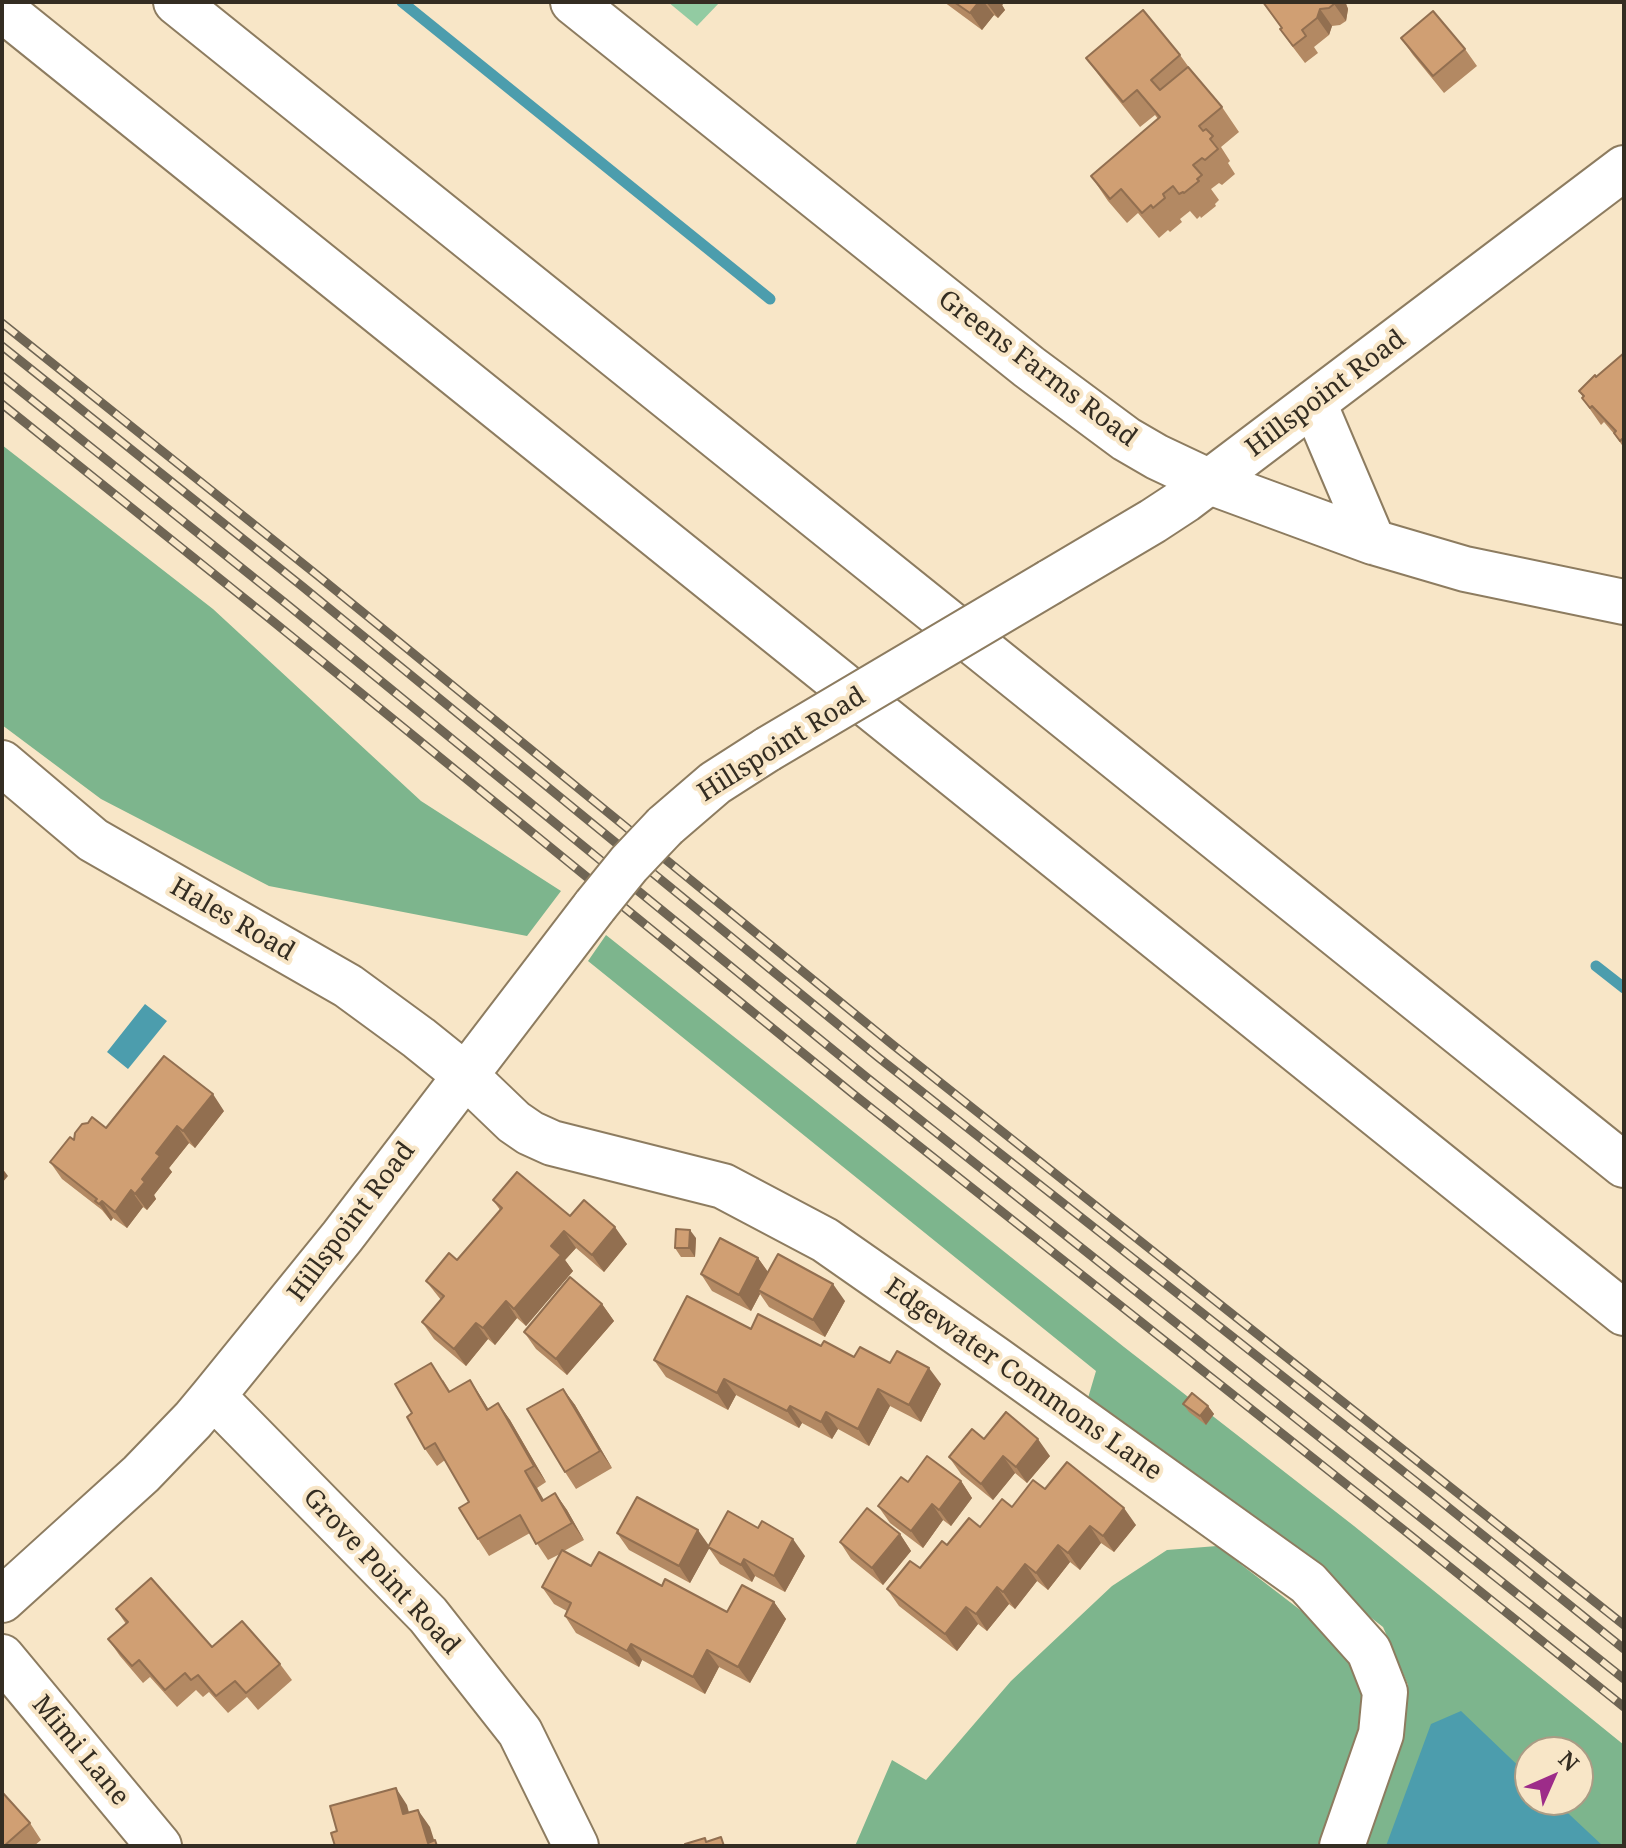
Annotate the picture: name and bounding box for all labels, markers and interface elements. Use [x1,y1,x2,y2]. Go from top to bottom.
street label: Greens Farms Road [931,284,1143,454]
street label: Hillspoint Road [1240,324,1412,464]
street label: Hillspoint Road [693,681,871,809]
street label: Hales Road [164,872,300,968]
street label: Hillspoint Road [282,1136,422,1308]
street label: Edgewater Commons Lane [878,1272,1168,1488]
street label: Grove Point Road [296,1482,466,1662]
street label: Mimi Lane [25,1690,135,1812]
north arrow [1514,1736,1594,1816]
text: N [1553,1744,1586,1777]

